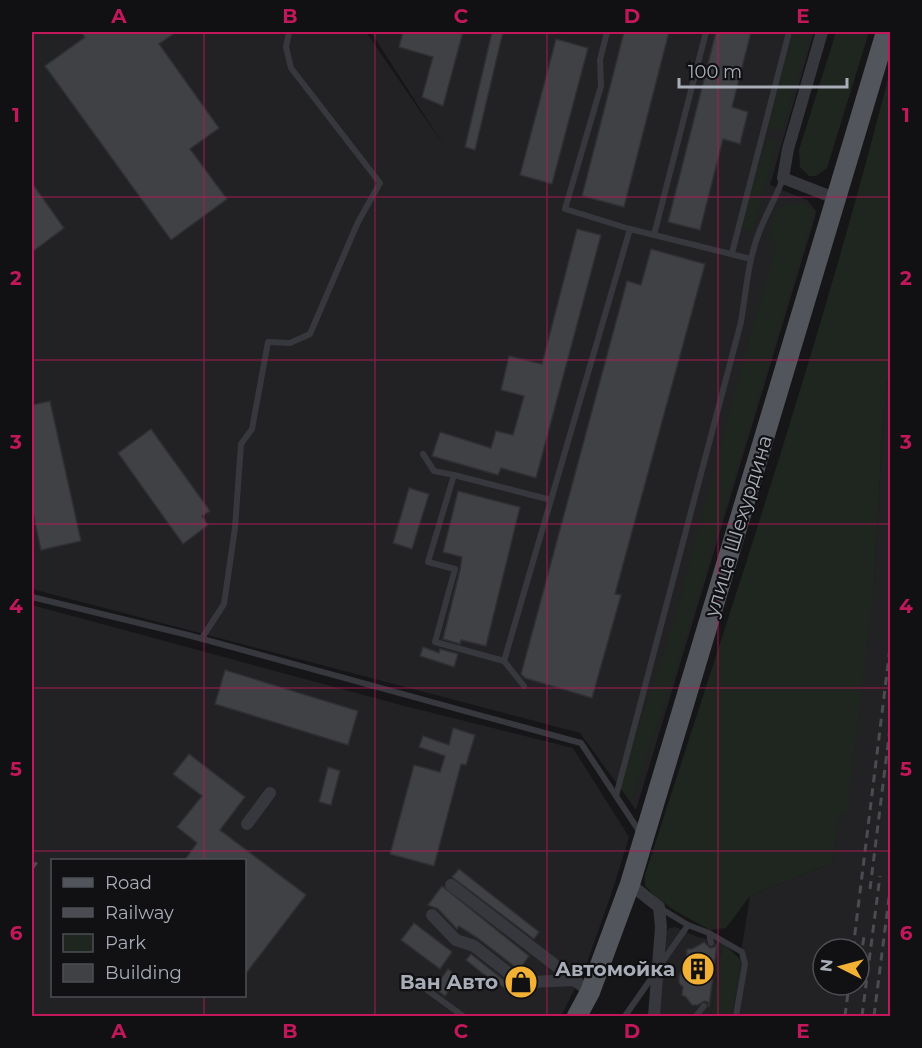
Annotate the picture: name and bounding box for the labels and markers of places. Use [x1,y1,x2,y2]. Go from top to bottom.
building icon: Автомойка [680,951,716,987]
place label: Автомойка [555,957,675,981]
shop icon: Ван Авто [503,964,539,1000]
place label: Ван Авто [400,970,498,994]

